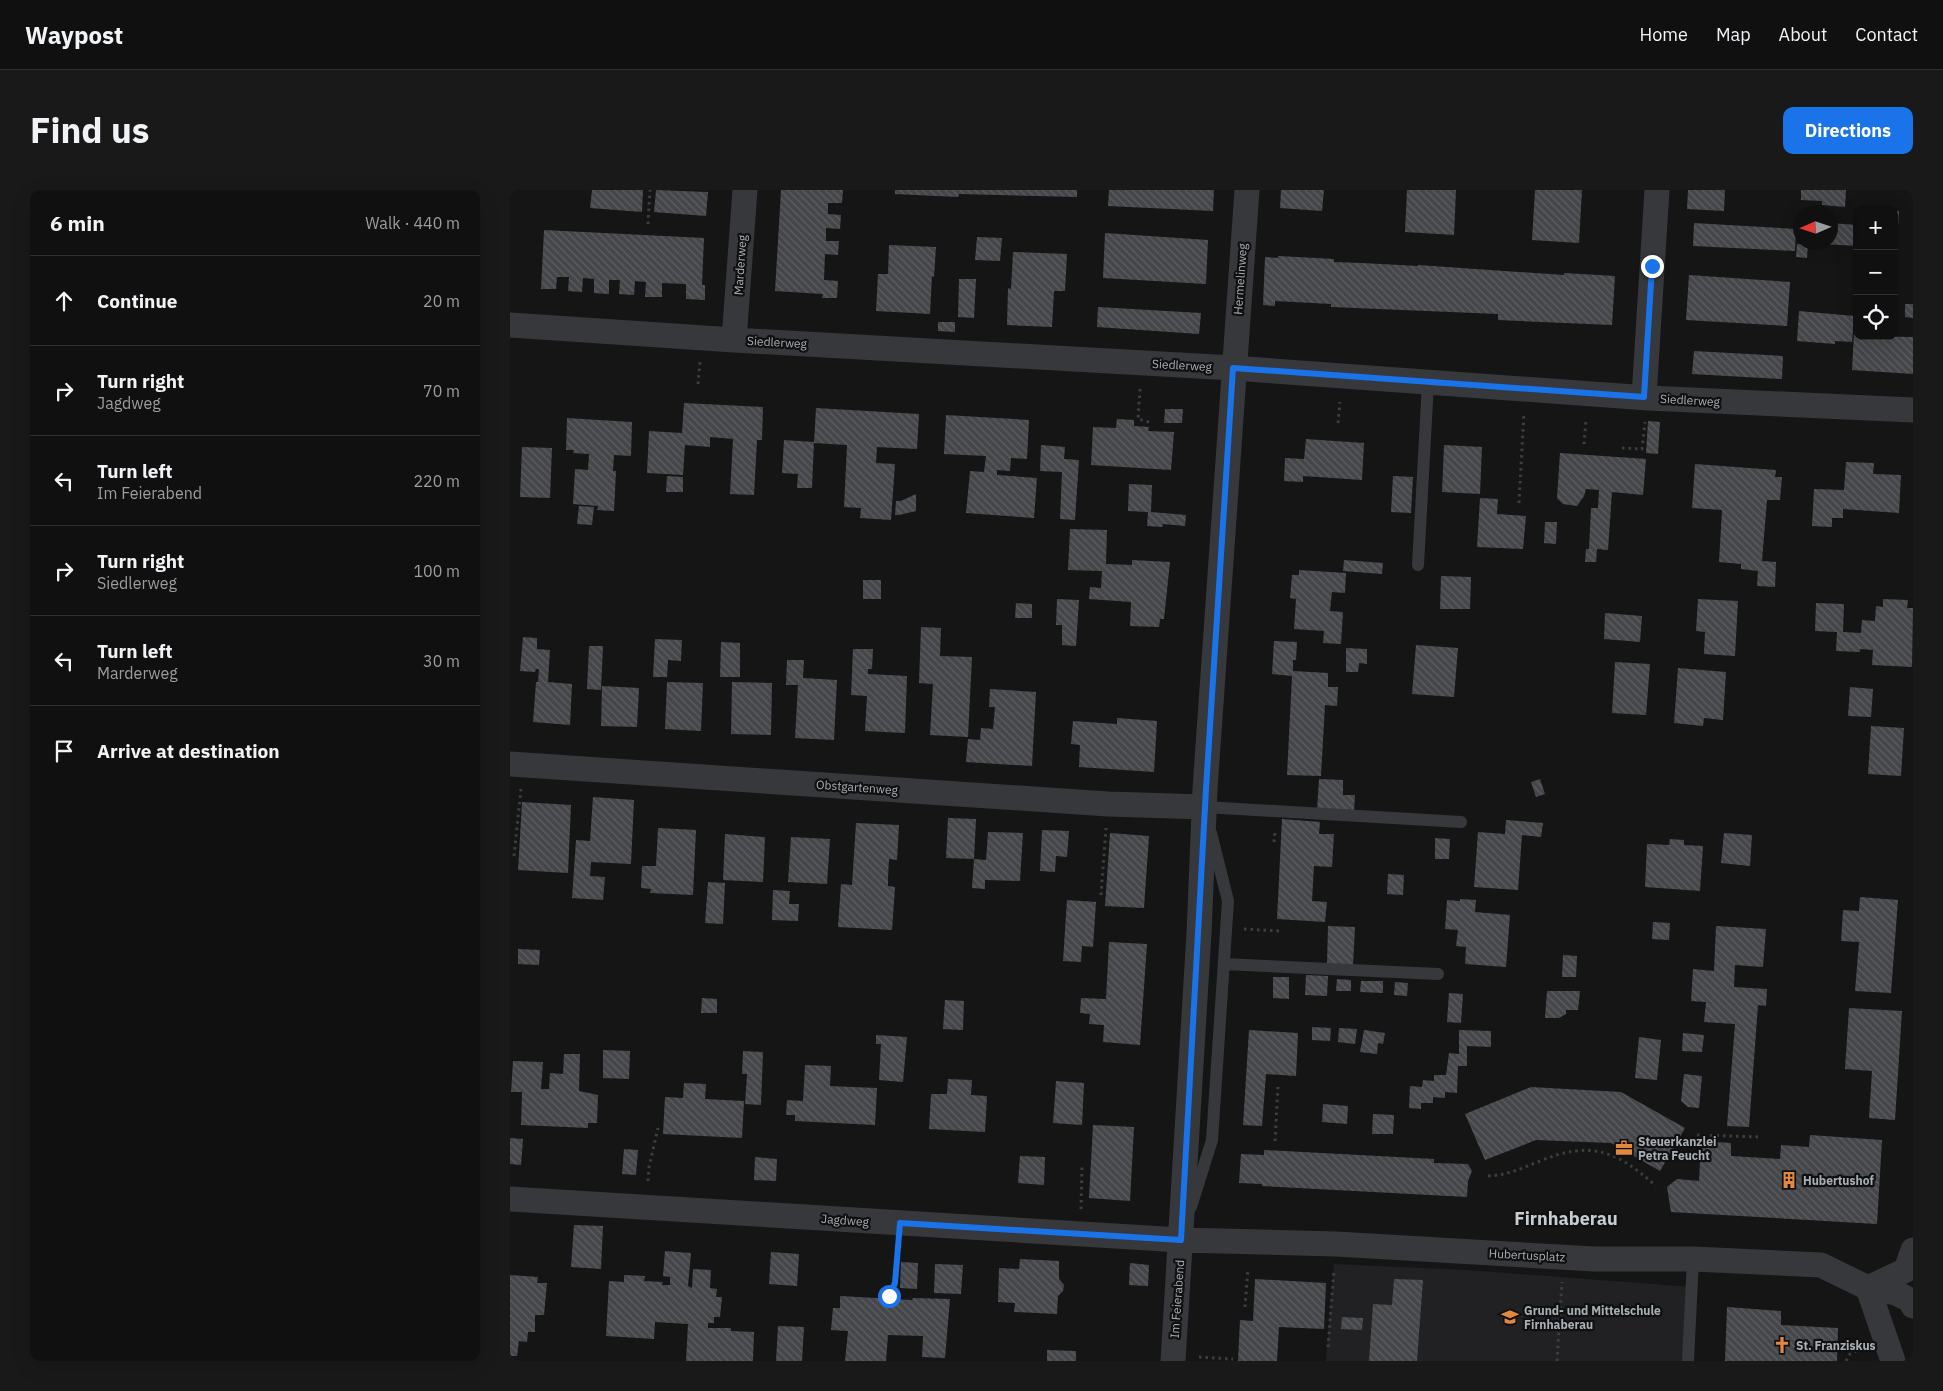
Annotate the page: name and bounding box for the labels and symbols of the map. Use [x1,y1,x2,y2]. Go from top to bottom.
north arrow [1793,205,1838,250]
street label: Marderweg [730,234,750,296]
street label: Hermelinweg [1230,242,1250,315]
route end [1641,255,1664,278]
street label: Siedlerweg [747,333,808,351]
street label: Siedlerweg [1152,356,1213,374]
street label: Siedlerweg [1660,391,1721,409]
street label: Obstgartenweg [816,777,899,797]
place label: Steuerkanzlei Petra Feucht [1638,1134,1716,1163]
office icon: Steuerkanzlei Petra Feucht [1614,1138,1634,1158]
building icon: Hubertushof [1779,1170,1799,1190]
place label: Hubertushof [1803,1173,1874,1188]
district label: Firnhaberau [1514,1207,1618,1230]
street label: Jagdweg [821,1211,870,1229]
street label: Hubertusplatz [1488,1246,1566,1265]
street label: Im Feierabend [1167,1259,1187,1339]
route start [878,1285,901,1308]
place label: Grund- und Mittelschule Firnhaberau [1524,1303,1661,1332]
school or university icon: Grund- und Mittelschule Firnhaberau [1500,1307,1520,1327]
church icon: St. Franziskus [1772,1335,1792,1355]
place label: St. Franziskus [1796,1338,1876,1353]

